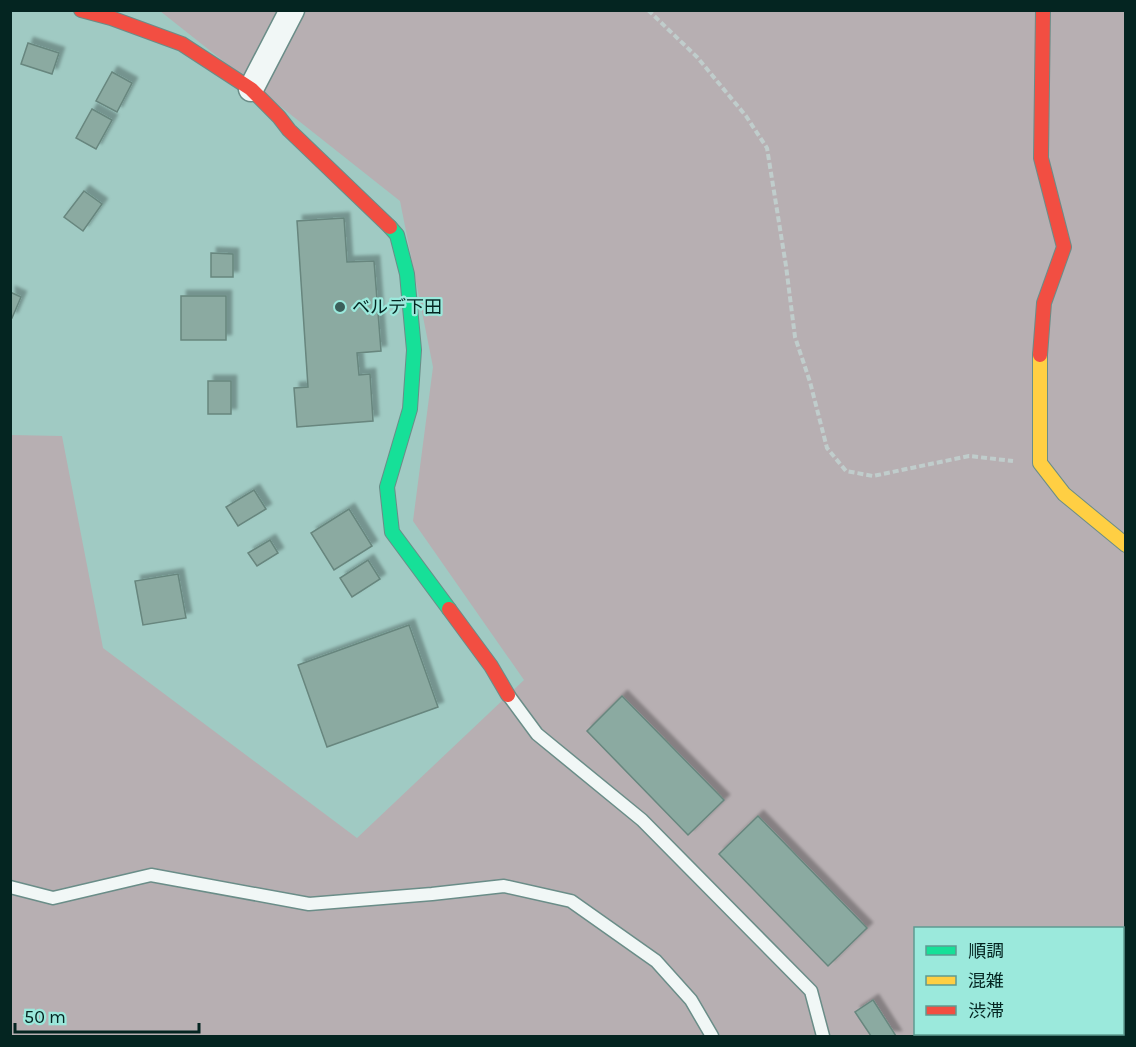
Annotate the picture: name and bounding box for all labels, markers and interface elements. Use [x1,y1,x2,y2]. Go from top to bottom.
place label: ベルデ下田 [352,296,442,318]
marker: ベルデ下田 [333,300,347,314]
legend [914,927,1124,1035]
text: 順調 [968,940,1004,962]
text: 混雑 [968,970,1004,992]
scale bar [15,996,200,1034]
text: 渋滞 [968,1000,1004,1022]
text: 50 m [24,1006,66,1028]

